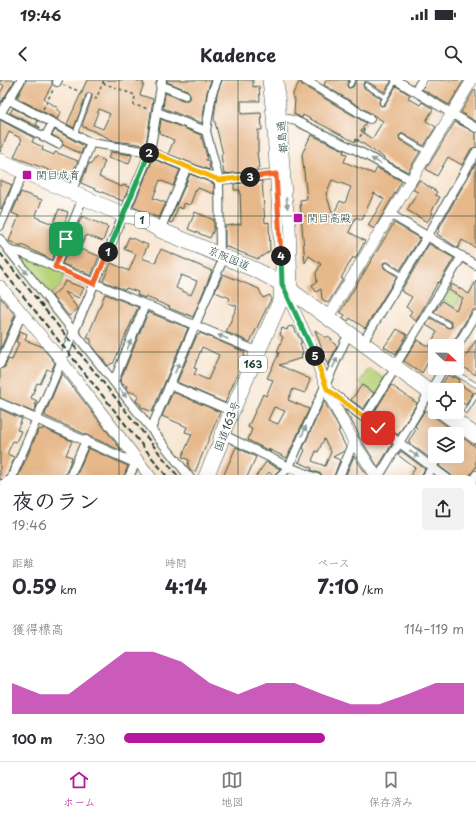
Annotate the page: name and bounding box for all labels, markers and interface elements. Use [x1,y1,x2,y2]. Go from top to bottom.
text: 19:46 [20,3,61,26]
text: Kadence [200,41,276,68]
icon: back [12,43,34,65]
icon: search [442,43,464,65]
street label: 都島通 [272,120,291,154]
pin: 2 [139,143,159,163]
text: 2 [145,144,153,161]
one-way arrow [371,157,382,164]
place label: 関目成育 [36,166,80,183]
pin: 3 [240,167,260,187]
text: 3 [246,168,254,185]
marker: 関目成育 [21,169,33,181]
one-way arrow [284,197,290,209]
place label: 関目高殿 [307,209,351,226]
road number: 1 [135,212,149,228]
marker: 関目高殿 [292,212,304,224]
pin [49,222,83,256]
icon: arrive [55,228,77,250]
street label: 京阪国道 [206,241,253,274]
pin: 1 [98,242,118,262]
text: 1 [105,243,111,260]
pin: 4 [271,246,291,266]
text: 4 [277,247,285,264]
one-way arrow [19,264,28,275]
one-way arrow [216,333,228,339]
one-way arrow [126,338,132,350]
north arrow [428,339,464,375]
map controls [428,339,464,463]
pin: 5 [305,346,325,366]
text: 5 [311,347,319,364]
road number: 163 [239,356,267,372]
one-way arrow [332,357,338,368]
one-way arrow [175,361,181,373]
button: locate [428,383,464,419]
one-way arrow [119,387,127,398]
street label: 国道163号 [209,398,244,454]
pin [361,411,395,445]
icon: check [367,417,389,439]
one-way arrow [301,425,308,437]
button: layers [428,427,464,463]
one-way arrow [409,450,420,459]
text: 夜のラン [12,483,100,516]
button: share [422,488,464,530]
text: 19:46 [12,515,47,534]
text: 距離 [12,554,34,571]
text: 時間 [165,554,187,571]
text: ペース [317,554,350,571]
text: 0.59 [12,571,57,601]
text: 4:14 [165,571,207,601]
text: 7:10 [317,571,359,601]
text: km [57,581,77,598]
text: /km [359,581,383,598]
text: 獲得標高 [12,619,64,638]
text: 114–119 m [404,619,464,638]
text: 100 m [12,729,53,748]
text: 7:30 [76,729,105,748]
tab: ホーム [63,769,95,810]
tab: 地図 [221,769,243,810]
tab: 保存済み [369,769,413,810]

